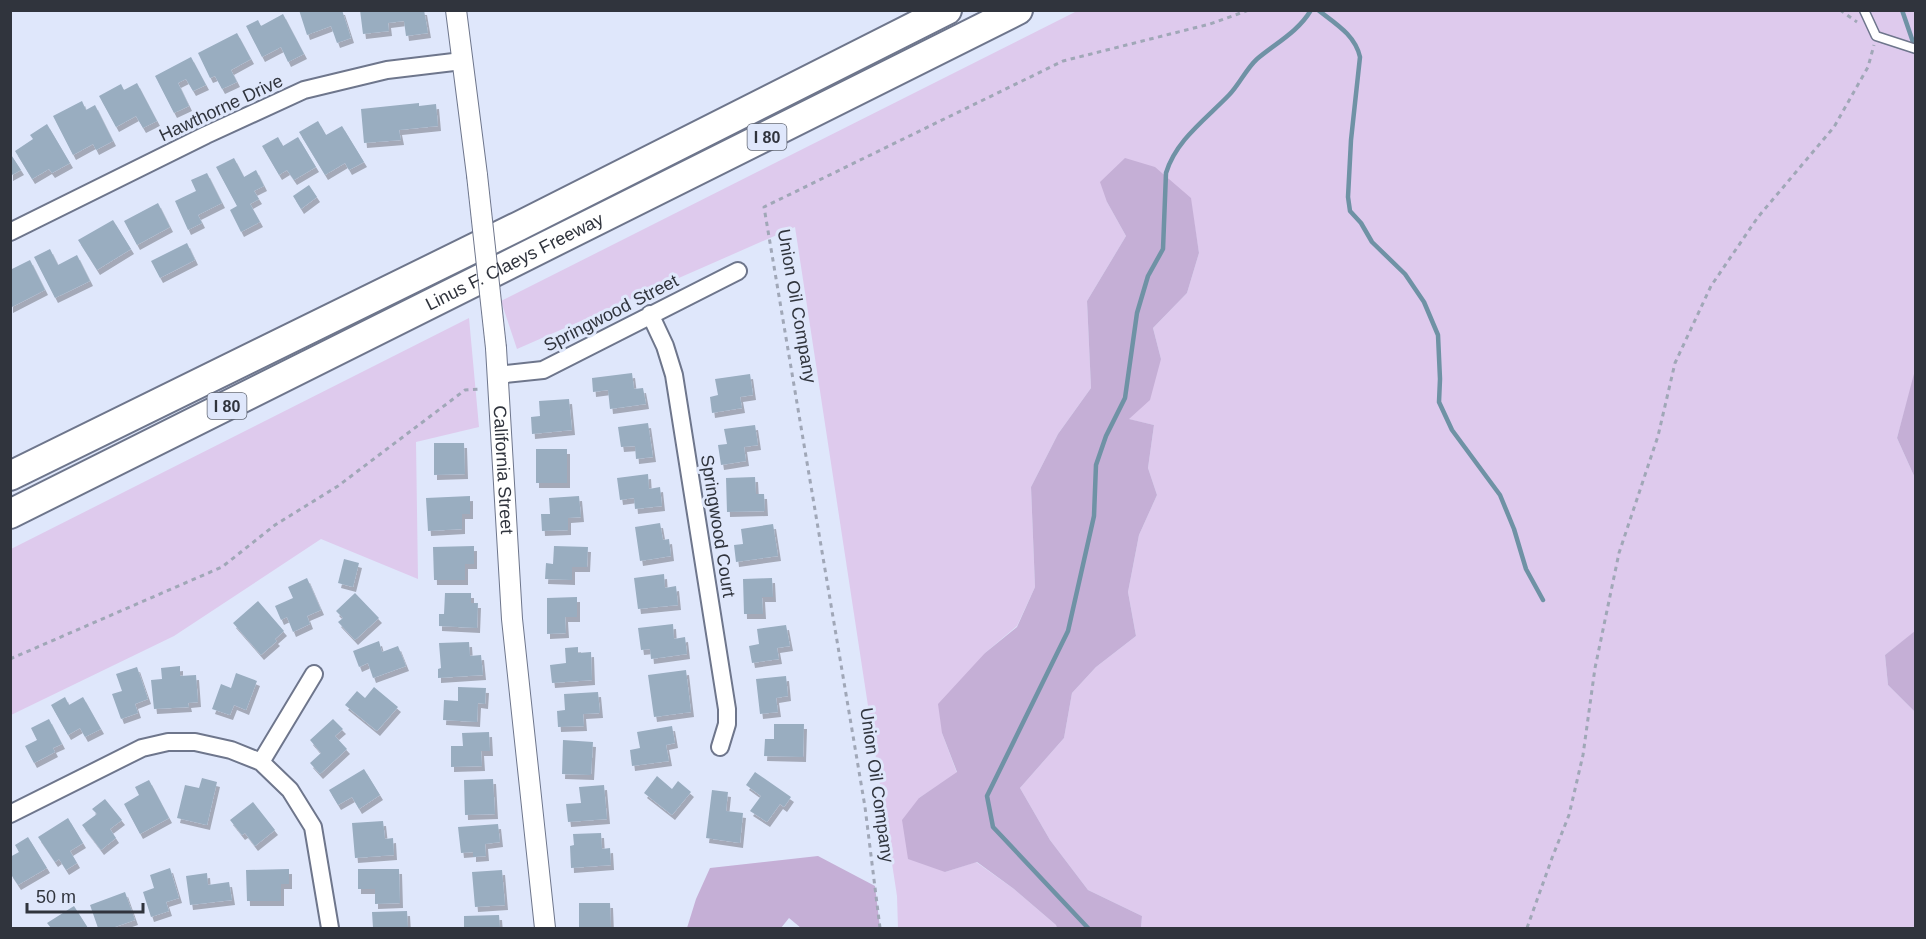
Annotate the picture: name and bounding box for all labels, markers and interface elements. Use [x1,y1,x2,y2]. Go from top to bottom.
street label: Hawthorne Drive [156,71,286,145]
road number: I 80 [748,124,786,150]
street label: Linus F. Claeys Freeway [422,209,607,315]
street label: Union Oil Company [774,227,820,385]
street label: Springwood Street [540,270,682,356]
road number: I 80 [208,393,246,419]
street label: California Street [489,405,517,535]
street label: Springwood Court [697,453,739,599]
street label: Union Oil Company [856,706,898,864]
scale bar [27,876,142,914]
text: 50 m [36,887,76,907]

